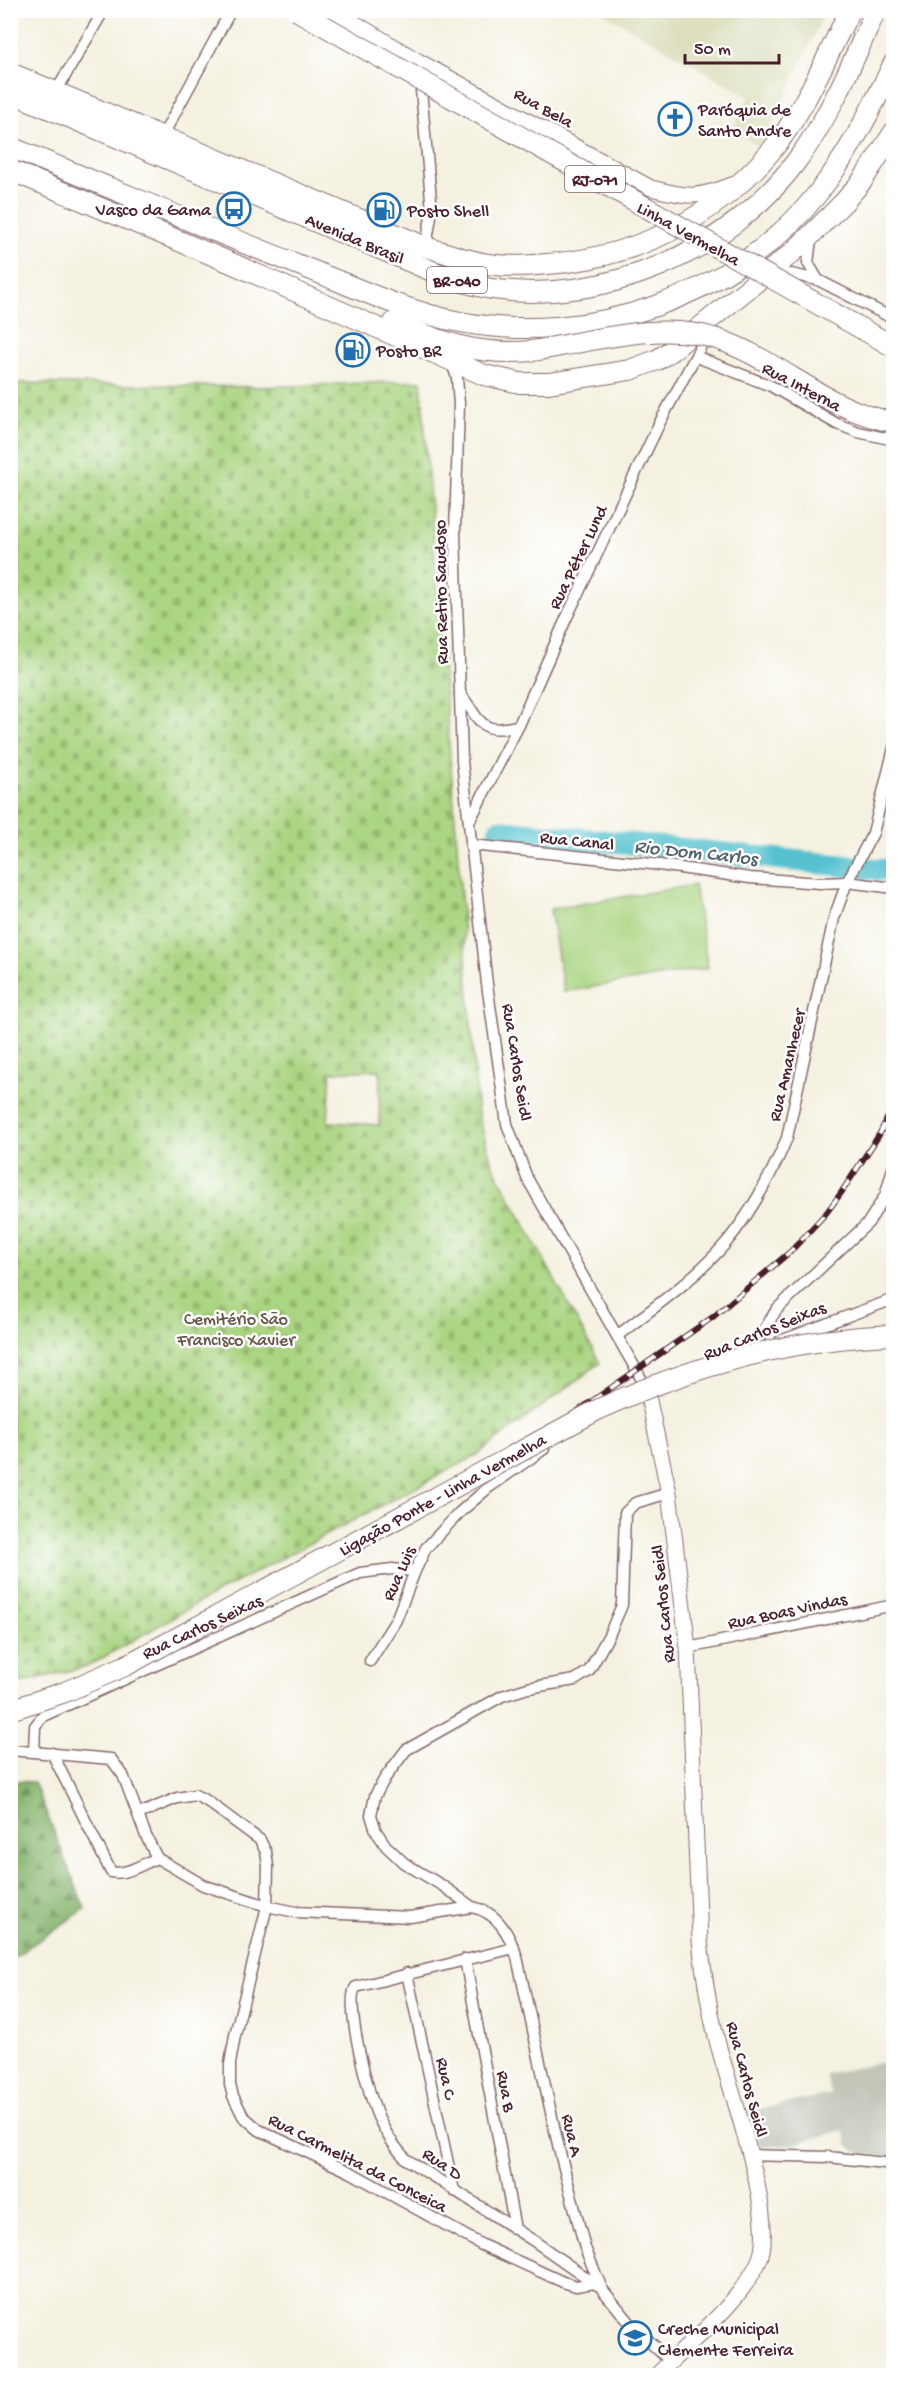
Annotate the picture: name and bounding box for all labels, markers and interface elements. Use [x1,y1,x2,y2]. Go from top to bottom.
scale bar [685,27,780,65]
text: 50 m [694,40,731,61]
street label: Rua Bela [509,84,577,135]
church icon: Paróquia de Santo Andre [657,101,693,137]
place label: Paróquia de Santo Andre [697,101,792,143]
road number: RJ-071 [565,166,625,192]
bus stop icon: Vasco da Gama [216,191,252,227]
fuel station icon: Posto Shell [366,192,402,228]
street label: Linha Vermelha [633,198,744,273]
place label: Vasco da Gama [95,201,212,222]
place label: Posto Shell [406,202,489,223]
street label: Avenida Brasil [302,210,407,271]
road number: BR-040 [427,267,487,293]
fuel station icon: Posto BR [335,332,371,368]
place label: Posto BR [375,342,442,363]
street label: Rua Interna [758,359,845,418]
street label: Rua Péter Lund [545,502,614,613]
street label: Rua Retiro Saudoso [431,519,454,664]
street label: Rua Canal [539,828,615,857]
water label: Rio Dom Carlos [633,837,760,873]
street label: Rua Carlos Seidl [496,1002,535,1123]
street label: Rua Amanhecer [765,1006,812,1124]
street label: Rua Carlos Seixas [701,1298,830,1366]
park label: Cemitério São Francisco Xavier [176,1310,296,1352]
street label: Ligação Ponte - Linha Vermelha [336,1430,551,1562]
street label: Rua Luis [379,1542,422,1605]
street label: Rua Carlos Seidl [648,1544,681,1664]
street label: Rua Boas Vindas [726,1589,850,1635]
street label: Rua Carlos Seixas [140,1591,268,1665]
street label: Rua Carlos Seidl [720,2020,771,2140]
street label: Rua C [430,2056,459,2102]
street label: Rua B [490,2069,519,2115]
street label: Rua Carmelita da Conceica [264,2110,451,2219]
street label: Rua A [556,2112,586,2160]
street label: Rua D [418,2144,466,2186]
school or university icon: Creche Municipal Clemente Ferreira [617,2320,653,2356]
place label: Creche Municipal Clemente Ferreira [658,2320,794,2362]

